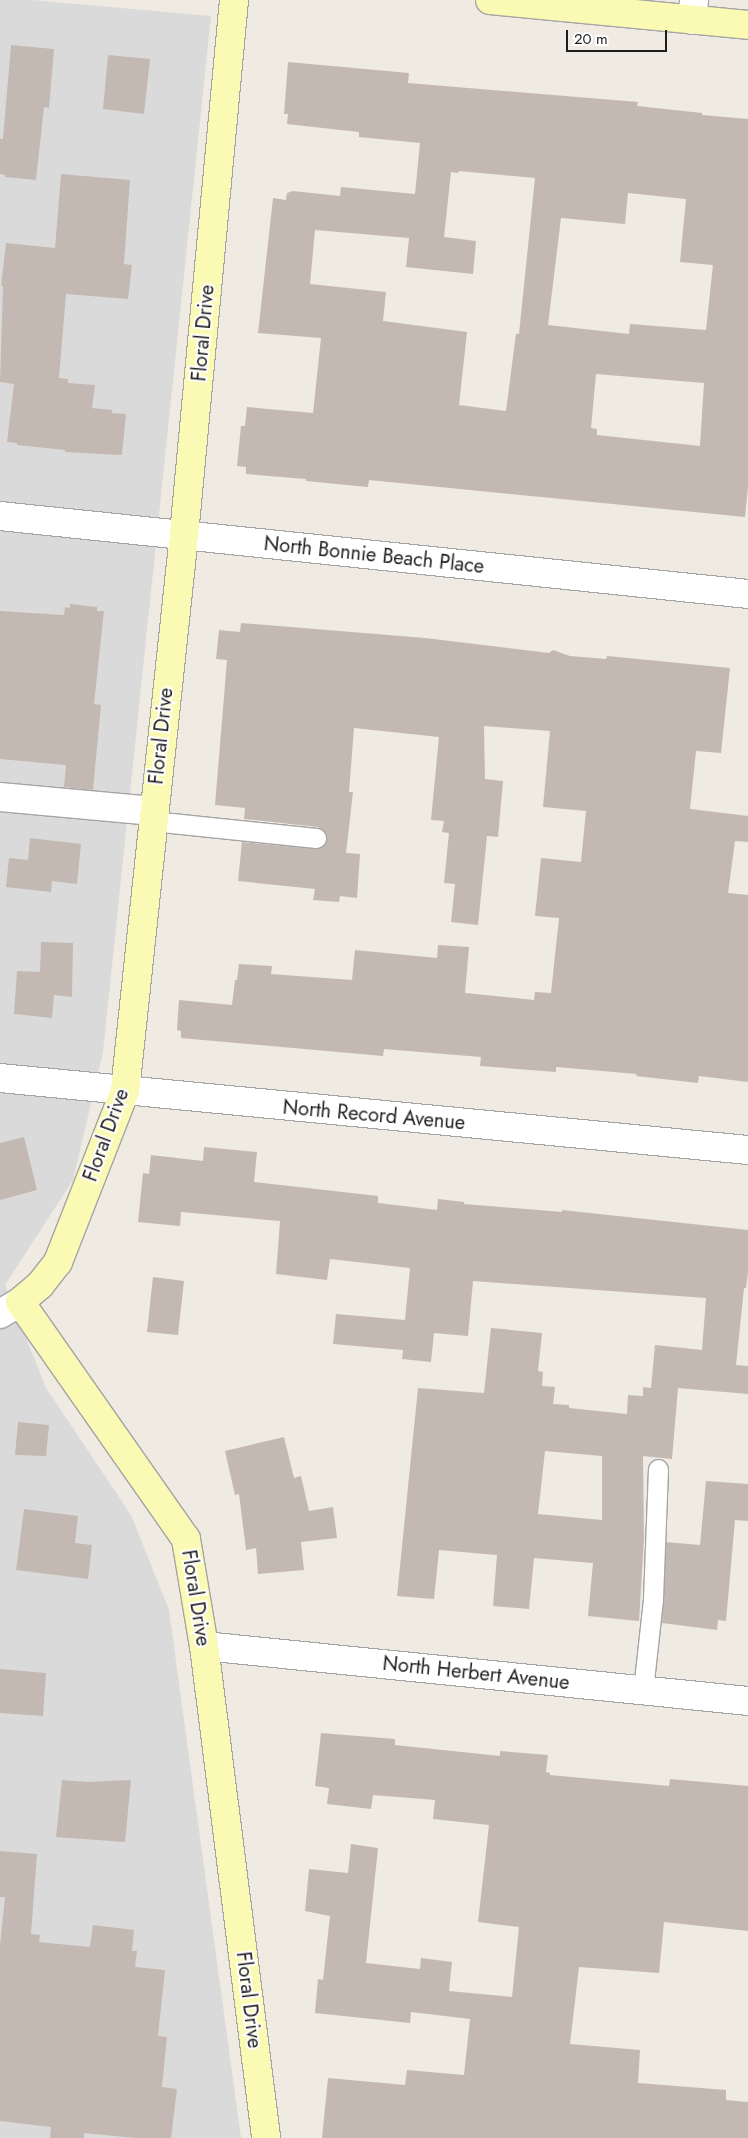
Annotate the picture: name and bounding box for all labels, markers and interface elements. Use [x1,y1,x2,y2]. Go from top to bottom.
scale bar [568,20,669,52]
text: 20 m [574,28,608,50]
street label: Floral Drive [187,284,219,382]
street label: North Bonnie Beach Place [263,531,485,579]
street label: Floral Drive [144,686,178,786]
street label: Floral Drive [78,1085,134,1185]
street label: North Record Avenue [282,1095,466,1135]
street label: Floral Drive [177,1548,215,1648]
street label: North Herbert Avenue [381,1651,571,1695]
street label: Floral Drive [231,1950,267,2050]

